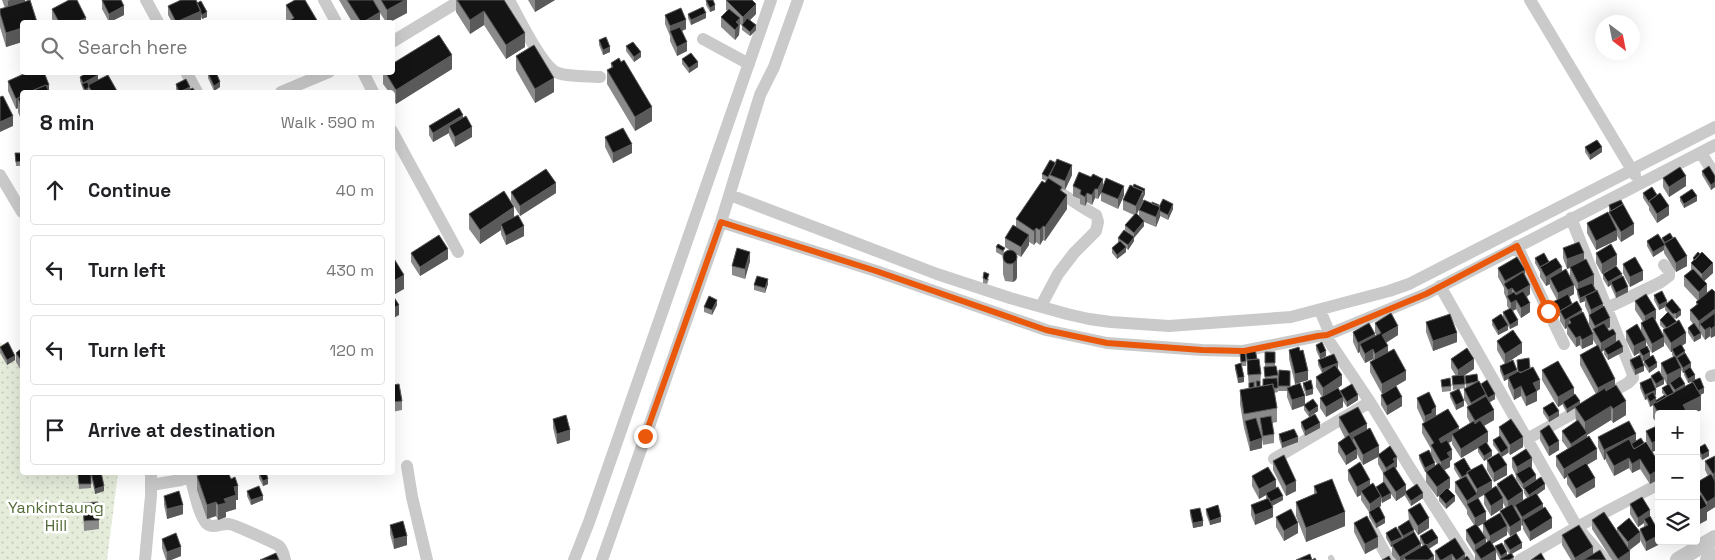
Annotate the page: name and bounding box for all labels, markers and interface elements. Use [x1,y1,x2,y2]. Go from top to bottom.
north arrow [1595,15,1640,60]
search box [20,20,395,75]
icon: search [38,34,66,62]
text: Search here [78,35,188,60]
text: 8 min [40,109,94,136]
text: Walk · 590 m [281,112,375,133]
icon: ahead [41,176,69,204]
text: Continue [88,178,171,203]
text: 40 m [336,180,374,201]
icon: left [41,256,69,284]
text: Turn left [88,258,166,283]
text: 430 m [326,260,374,281]
route start [1537,300,1560,323]
icon: left [41,336,69,364]
text: Turn left [88,338,166,363]
text: 120 m [330,340,374,361]
map controls [1655,410,1700,545]
button: + [1655,410,1700,455]
icon: arrive [41,416,69,444]
text: Arrive at destination [88,418,276,443]
route end [634,425,657,448]
button: − [1655,455,1700,500]
park label: Yankintaung Hill [8,497,104,536]
button: layers [1655,500,1700,545]

